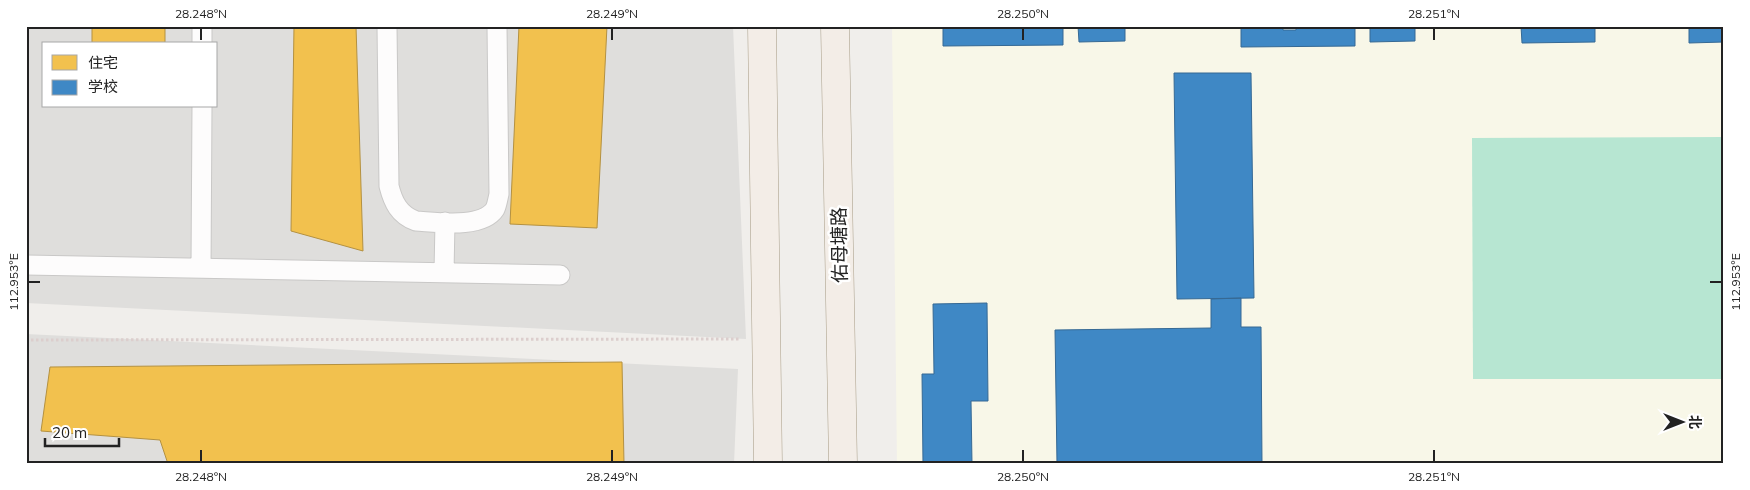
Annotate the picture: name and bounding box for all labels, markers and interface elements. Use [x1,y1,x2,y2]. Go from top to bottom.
text: 28.248°N [175,6,227,21]
text: 28.249°N [586,6,638,21]
text: 28.250°N [997,6,1049,21]
text: 28.251°N [1408,6,1460,21]
legend [42,42,218,108]
text: 住宅 [88,53,118,72]
text: 学校 [88,77,118,96]
street label: 佑母塘路 [826,207,852,283]
text: 112.953°E [6,253,21,311]
text: 112.953°E [1728,253,1743,311]
north arrow [1658,398,1708,448]
scale bar [45,415,119,447]
text: 北 [1686,415,1704,429]
text: 20 m [52,423,87,442]
text: 28.248°N [175,469,227,484]
text: 28.249°N [586,469,638,484]
text: 28.250°N [997,469,1049,484]
text: 28.251°N [1408,469,1460,484]

